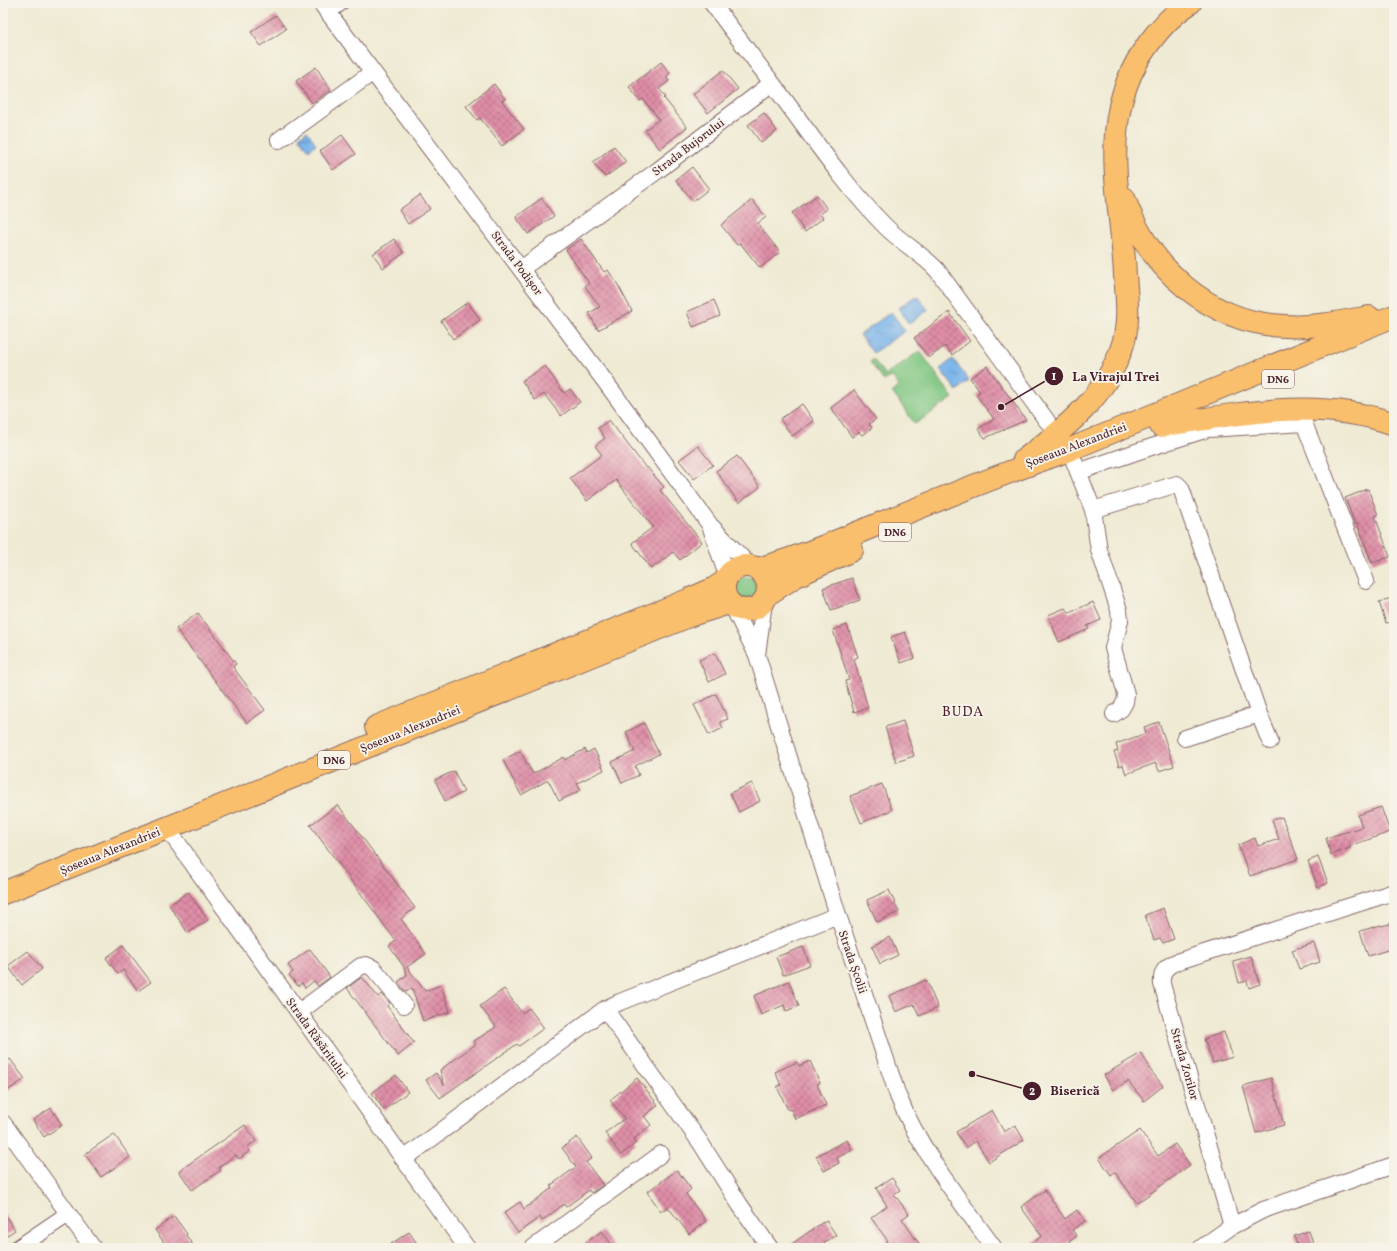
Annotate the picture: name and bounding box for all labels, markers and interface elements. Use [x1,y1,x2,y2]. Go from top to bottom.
street label: Strada Bujorului [649,115,728,180]
street label: Strada Podișor [487,228,546,299]
callout: La Virajul Trei [1044,363,1168,388]
text: 1 [1052,369,1057,385]
text: La Virajul Trei [1072,369,1160,387]
road number: DN6 [1262,370,1294,388]
street label: Șoseaua Alexandriei [1024,419,1129,473]
road number: DN6 [879,523,911,541]
street label: Șoseaua Alexandriei [358,702,463,757]
district label: BUDA [942,703,984,722]
road number: DN6 [318,751,350,769]
street label: Șoseaua Alexandriei [58,824,163,879]
street label: Strada Școlii [834,928,870,997]
street label: Strada Răsăritului [282,995,351,1082]
street label: Strada Zorilor [1166,1026,1202,1102]
callout: Biserică [1022,1078,1107,1103]
text: Biserică [1050,1083,1100,1101]
text: 2 [1029,1084,1035,1100]

